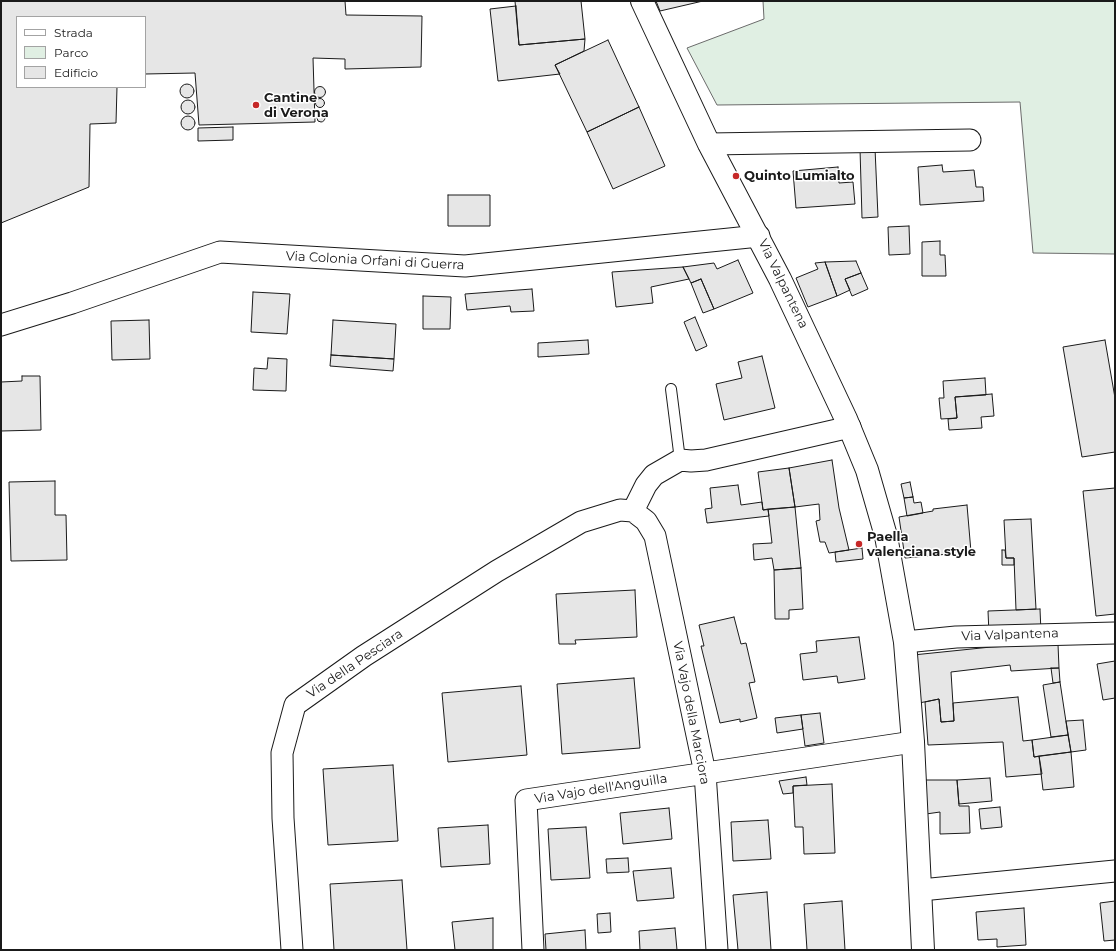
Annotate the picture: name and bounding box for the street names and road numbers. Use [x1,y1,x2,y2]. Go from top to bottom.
street label: Via Valpantena [755,237,811,331]
street label: Via Colonia Orfani di Guerra [285,249,465,273]
street label: Via della Pesciara [304,626,406,702]
street label: Via Valpantena [961,626,1059,644]
street label: Via Vajo della Marciora [669,640,713,786]
street label: Via Vajo dell'Anguilla [534,771,668,807]

